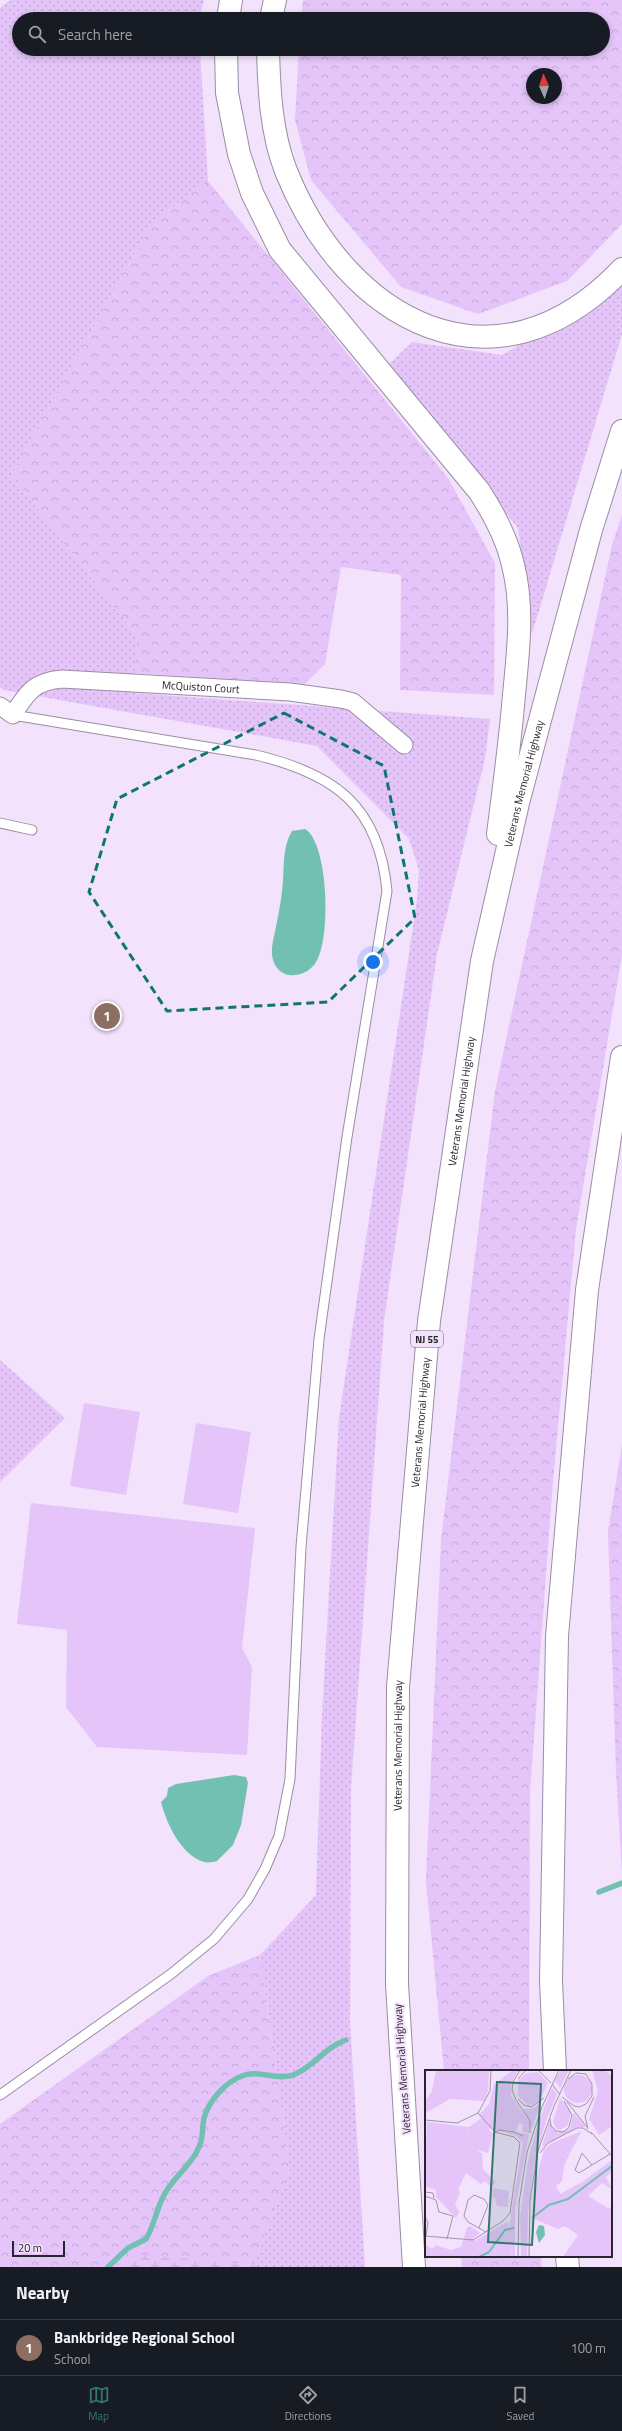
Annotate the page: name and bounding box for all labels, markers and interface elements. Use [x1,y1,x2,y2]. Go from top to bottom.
search box [12,12,610,56]
icon: search [26,23,48,45]
text: Search here [58,23,132,46]
north arrow [526,68,562,104]
street label: McQuiston Court [161,677,240,697]
street label: Veterans Memorial Highway [500,718,548,849]
your location [363,952,383,972]
pin: 1 [94,1001,120,1031]
street label: Veterans Memorial Highway [444,1035,479,1167]
road number: NJ 55 [411,1331,443,1347]
street label: Veterans Memorial Highway [407,1356,434,1488]
street label: Veterans Memorial Highway [390,1679,407,1811]
street label: Veterans Memorial Highway [389,2003,415,2135]
inset map [425,2070,612,2257]
scale bar [12,2239,65,2258]
text: 20 m [18,2240,42,2256]
text: Nearby [16,2280,69,2306]
text: Bankbridge Regional School [54,2326,235,2349]
text: 1 [25,2338,33,2358]
text: 100 m [570,2338,606,2358]
text: School [54,2349,90,2369]
tab: Map [88,2384,110,2424]
tab: Directions [285,2384,331,2424]
tab: Saved [506,2384,534,2424]

